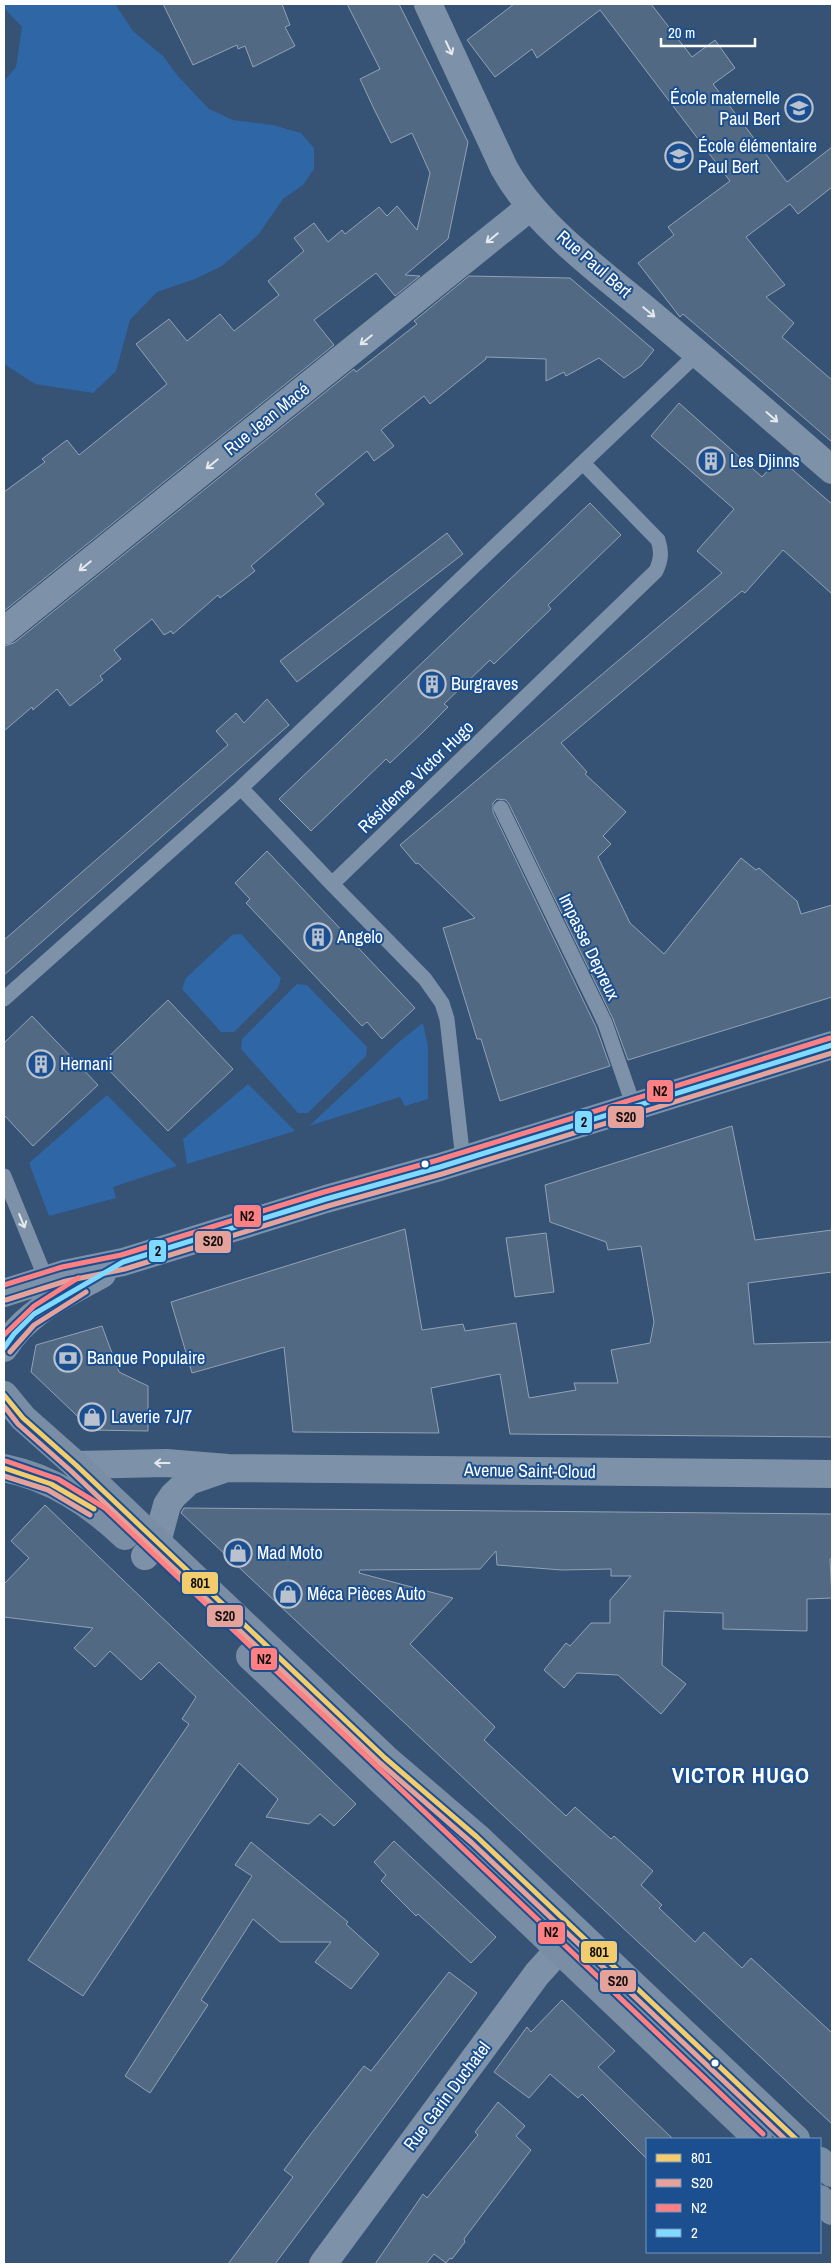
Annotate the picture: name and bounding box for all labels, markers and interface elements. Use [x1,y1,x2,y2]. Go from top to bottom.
scale bar [661,15,755,47]
text: 20 m [668,22,695,43]
one-way arrow [445,40,454,55]
place label: École maternelle Paul Bert [670,85,780,131]
school or university icon: École maternelle Paul Bert [784,93,814,123]
place label: École élémentaire Paul Bert [698,133,817,179]
school or university icon: École élémentaire Paul Bert [664,141,694,171]
street label: Rue Paul Bert [551,224,637,303]
one-way arrow [486,232,499,243]
one-way arrow [642,306,655,317]
one-way arrow [360,334,373,345]
street label: Rue Jean Macé [219,376,315,461]
one-way arrow [765,412,778,423]
building icon: Les Djinns [696,446,726,476]
place label: Les Djinns [730,448,800,473]
one-way arrow [206,458,219,469]
one-way arrow [79,560,92,571]
building icon: Burgraves [417,669,447,699]
place label: Burgraves [451,671,518,696]
street label: Résidence Victor Hugo [352,715,479,839]
street label: Impasse Depreux [553,889,626,1005]
building icon: Angelo [303,922,333,952]
place label: Angelo [336,924,383,949]
building icon: Hernani [26,1049,56,1079]
place label: Hernani [60,1051,113,1076]
line badge: N2 [646,1079,674,1103]
text: N2 [653,1082,667,1100]
line badge: S20 [607,1105,645,1129]
text: S20 [616,1108,636,1126]
line badge: 2 [574,1110,593,1134]
text: 2 [581,1113,587,1131]
unlabelled marker [420,1159,430,1169]
line badge: N2 [233,1204,262,1228]
text: N2 [240,1207,254,1225]
one-way arrow [18,1213,28,1228]
line badge: S20 [194,1230,232,1254]
text: S20 [203,1232,223,1250]
line badge: 2 [148,1239,167,1263]
text: 2 [155,1242,161,1260]
bank icon: Banque Populaire [53,1343,83,1373]
place label: Banque Populaire [87,1345,205,1370]
shop icon: Laverie 7J/7 [77,1402,107,1432]
place label: Laverie 7J/7 [111,1404,192,1429]
street label: Avenue Saint-Cloud [463,1457,596,1484]
one-way arrow [154,1458,170,1468]
shop icon: Mad Moto [223,1538,253,1568]
place label: Mad Moto [257,1540,323,1565]
line badge: 801 [181,1571,219,1595]
text: 801 [190,1574,210,1592]
shop icon: Méca Pièces Auto [273,1579,303,1609]
place label: Méca Pièces Auto [307,1581,426,1606]
line badge: S20 [206,1604,244,1628]
text: S20 [215,1607,235,1625]
line badge: N2 [250,1647,278,1671]
text: N2 [257,1650,271,1668]
district label: VICTOR HUGO [672,1760,810,1790]
line badge: N2 [537,1921,566,1945]
text: N2 [544,1923,558,1941]
line badge: 801 [580,1940,618,1964]
text: 801 [589,1943,609,1961]
line badge: S20 [599,1969,637,1993]
text: S20 [608,1972,628,1990]
street label: Rue Garin Duchatel [397,2036,496,2155]
unlabelled marker [710,2058,720,2068]
legend [646,2138,821,2253]
text: 801 [691,2147,712,2168]
text: S20 [691,2172,713,2193]
text: N2 [691,2197,707,2218]
text: 2 [691,2222,698,2243]

